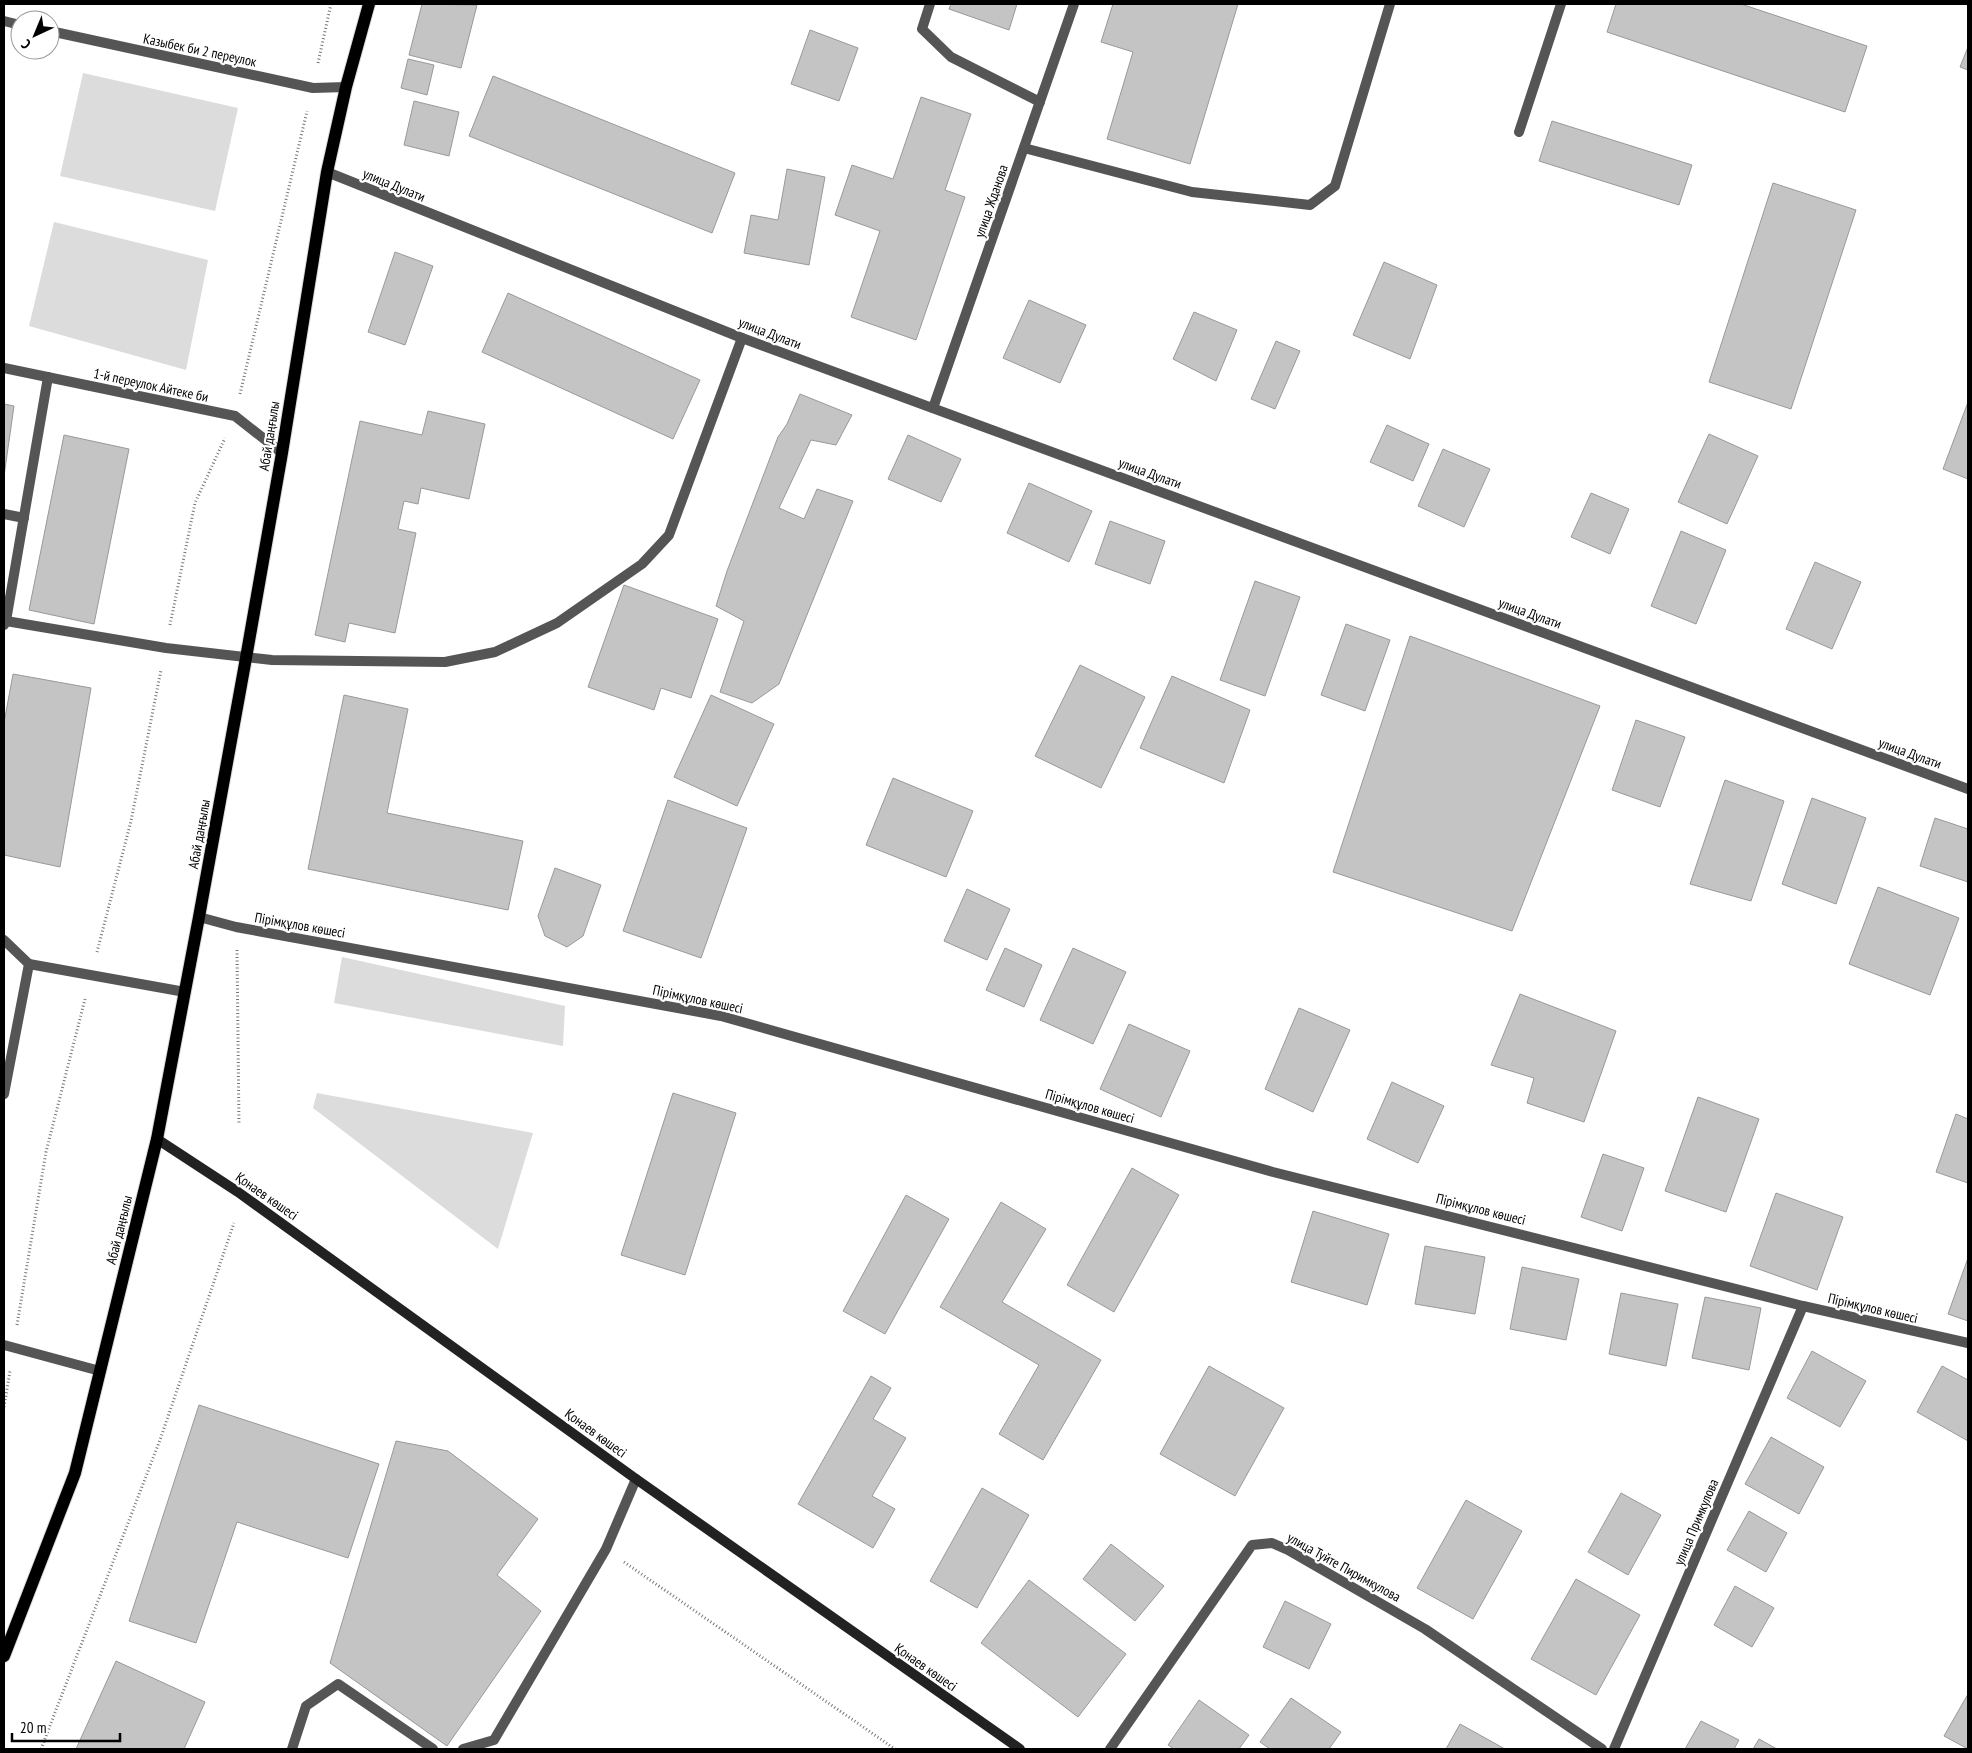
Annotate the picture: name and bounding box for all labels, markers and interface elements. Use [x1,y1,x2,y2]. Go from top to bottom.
north arrow [10,10,60,60]
street label: Казыбек би 2 переулок [142,29,259,71]
text: С [17,35,35,53]
street label: улица Жданова [970,162,1012,240]
street label: улица Дулати [360,164,428,206]
street label: улица Дулати [736,313,804,353]
street label: 1-й переулок Айтеке би [92,364,210,406]
street label: Абай даңғылы [255,400,283,472]
street label: улица Дулати [1116,453,1184,493]
street label: улица Дулати [1496,593,1564,633]
street label: улица Дулати [1876,733,1944,773]
street label: Абай даңғылы [184,798,214,870]
street label: Пірімқұлов көшесі [253,908,347,942]
street label: Пірімқұлов көшесі [651,981,745,1017]
street label: Пірімқұлов көшесі [1043,1085,1137,1127]
street label: Қонаев көшесі [232,1168,302,1224]
street label: Пірімқұлов көшесі [1434,1189,1528,1229]
street label: Абай даңғылы [102,1194,136,1266]
street label: Пірімқұлов көшесі [1826,1289,1920,1327]
street label: Қонаев көшесі [562,1405,630,1461]
street label: улица Примкулова [1670,1476,1722,1568]
street label: улица Туйте Пиримкулова [1284,1528,1404,1606]
street label: Қонаев көшесі [891,1639,961,1695]
scale bar [12,1710,120,1742]
text: 20 m [20,1718,46,1737]

